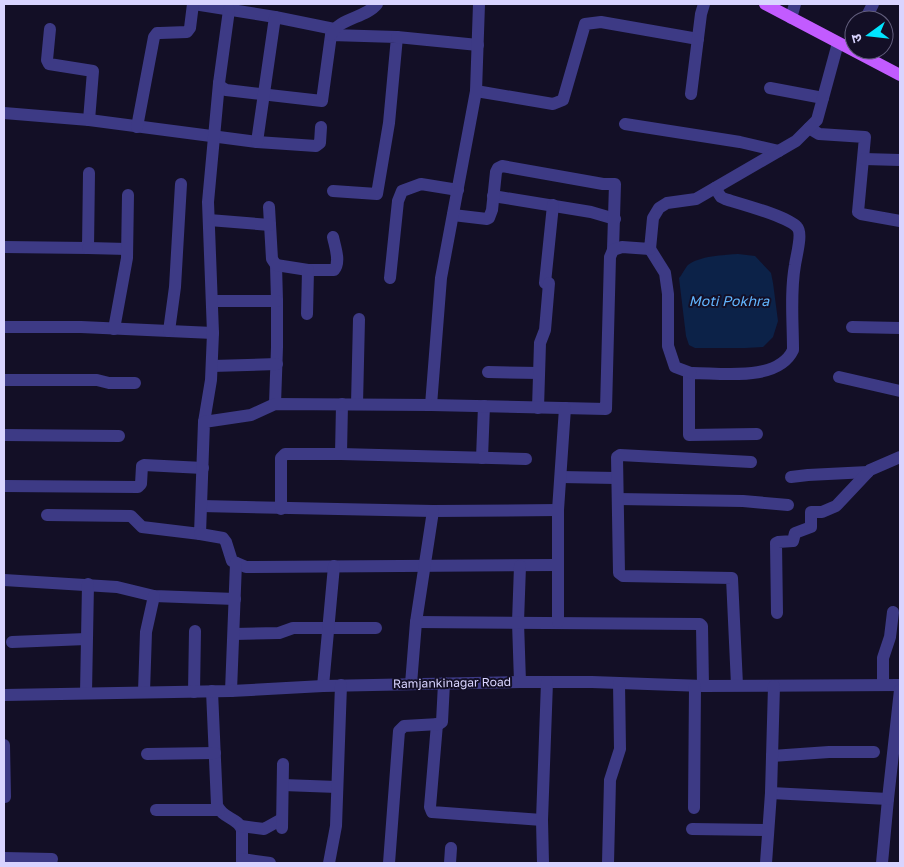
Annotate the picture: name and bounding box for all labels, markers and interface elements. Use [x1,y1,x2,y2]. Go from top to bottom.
north arrow [844,10,894,60]
text: उ [846,32,865,45]
water label: Moti Pokhra [689,292,770,309]
street label: Ramjankinagar Road [393,674,511,691]

